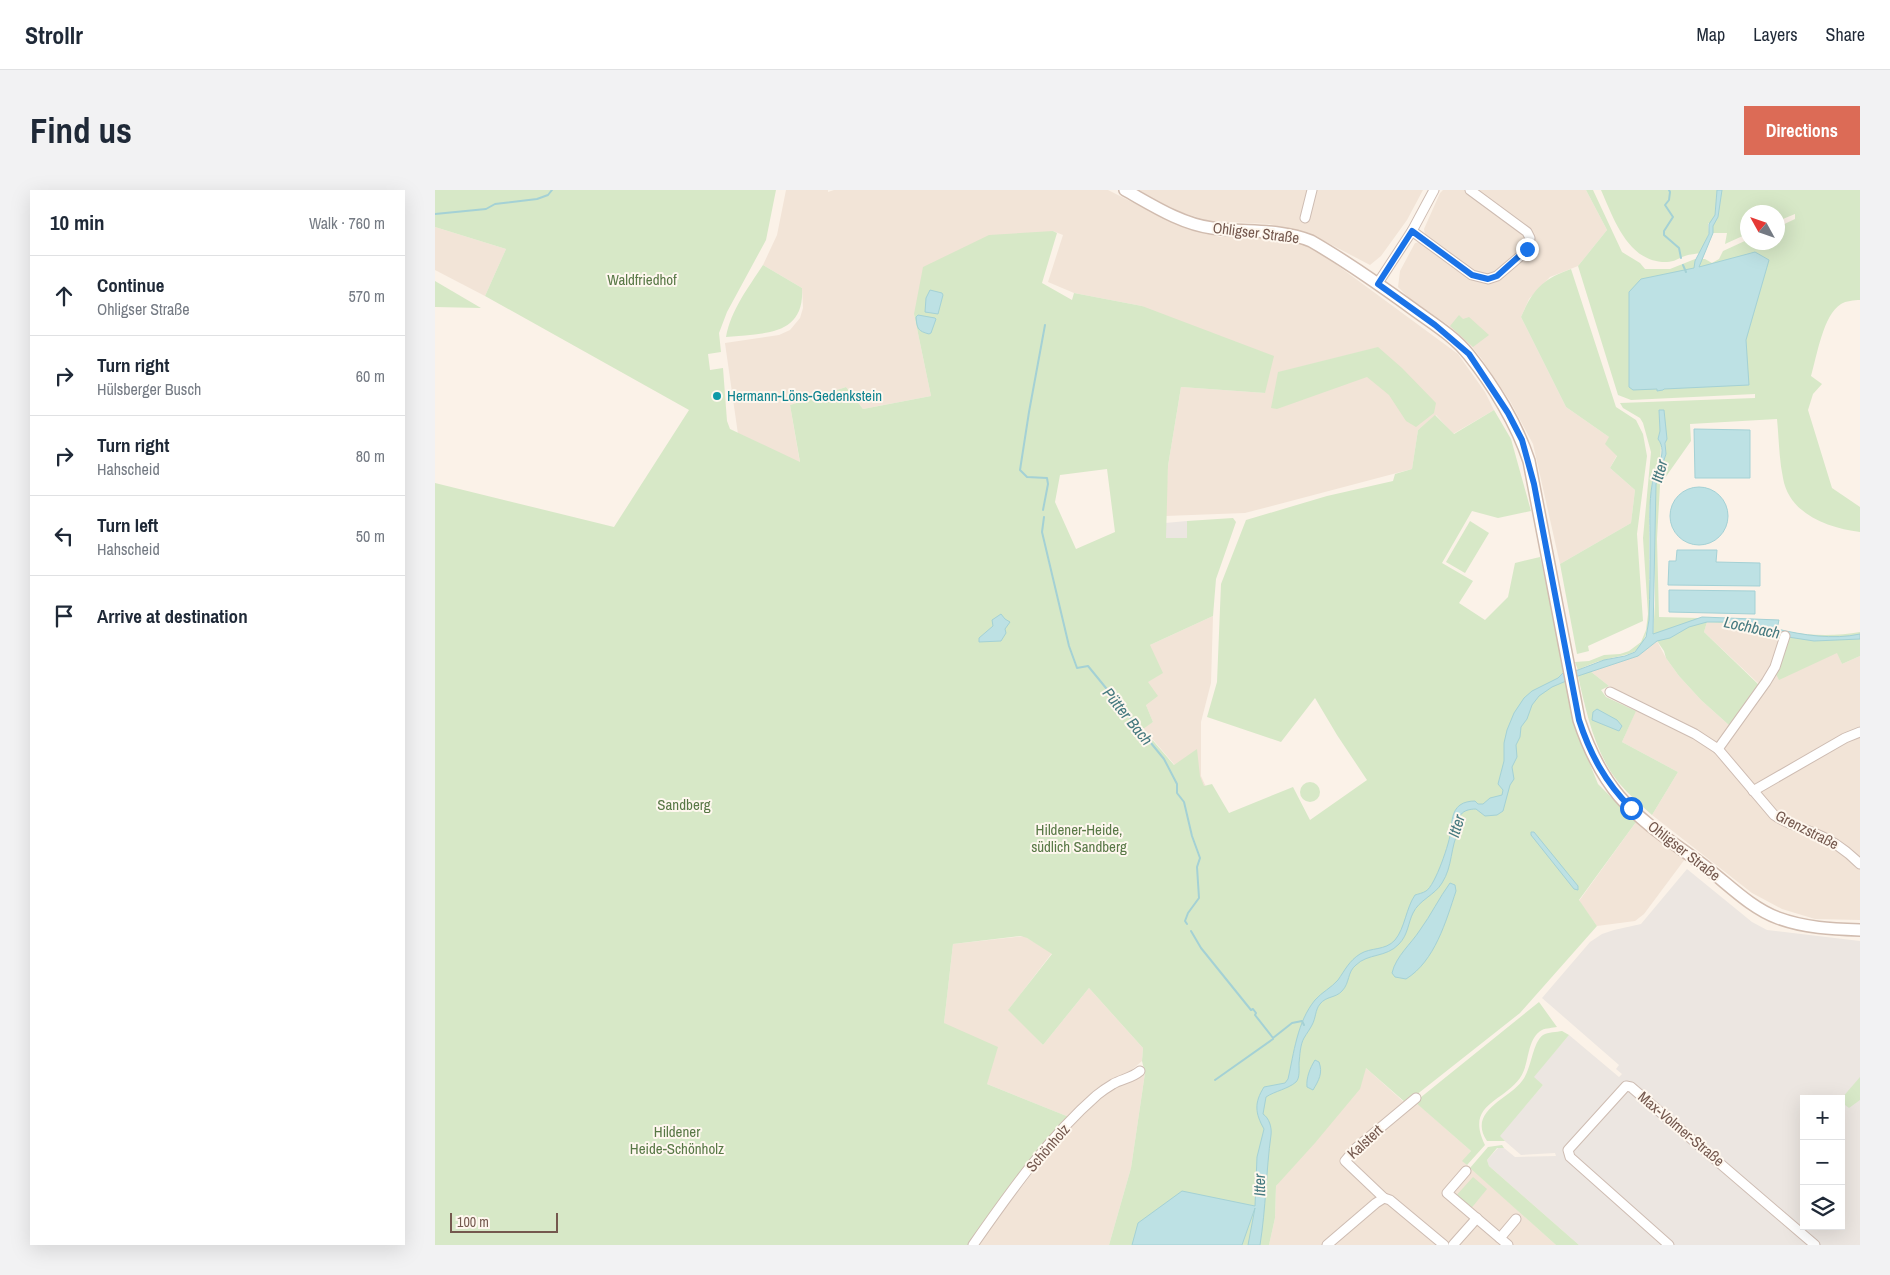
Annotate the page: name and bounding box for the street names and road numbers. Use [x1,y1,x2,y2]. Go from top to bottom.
street label: Ohligser Straße [1212,217,1301,248]
street label: Grenzstraße [1772,805,1843,854]
street label: Ohligser Straße [1644,816,1725,886]
street label: Max-Volmer-Straße [1634,1086,1729,1171]
street label: Schönholz [1021,1119,1074,1176]
street label: Kalstert [1342,1119,1387,1164]

